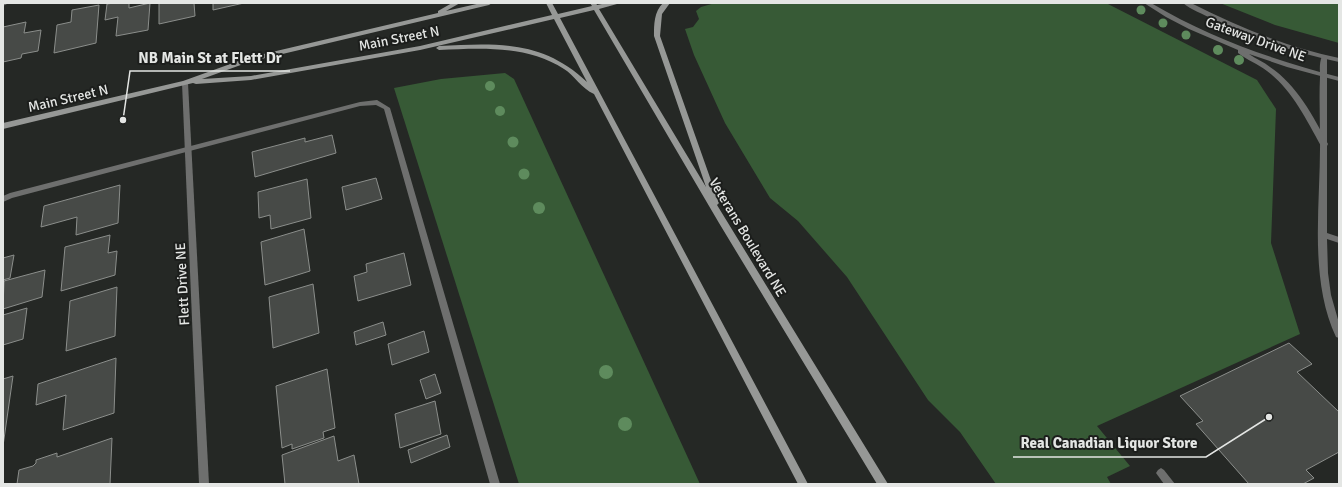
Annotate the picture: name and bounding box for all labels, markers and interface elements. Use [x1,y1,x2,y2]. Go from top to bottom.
street label: Gateway Drive NE [1203,13,1309,66]
street label: Main Street N [357,22,441,55]
callout: NB Main St at Flett Dr [130,44,290,71]
text: NB Main St at Flett Dr [138,49,282,67]
street label: Main Street N [26,81,110,116]
street label: Veterans Boulevard NE [705,175,790,300]
street label: Flett Drive NE [172,242,193,326]
callout: Real Canadian Liquor Store [1013,430,1206,457]
text: Real Canadian Liquor Store [1021,434,1197,452]

